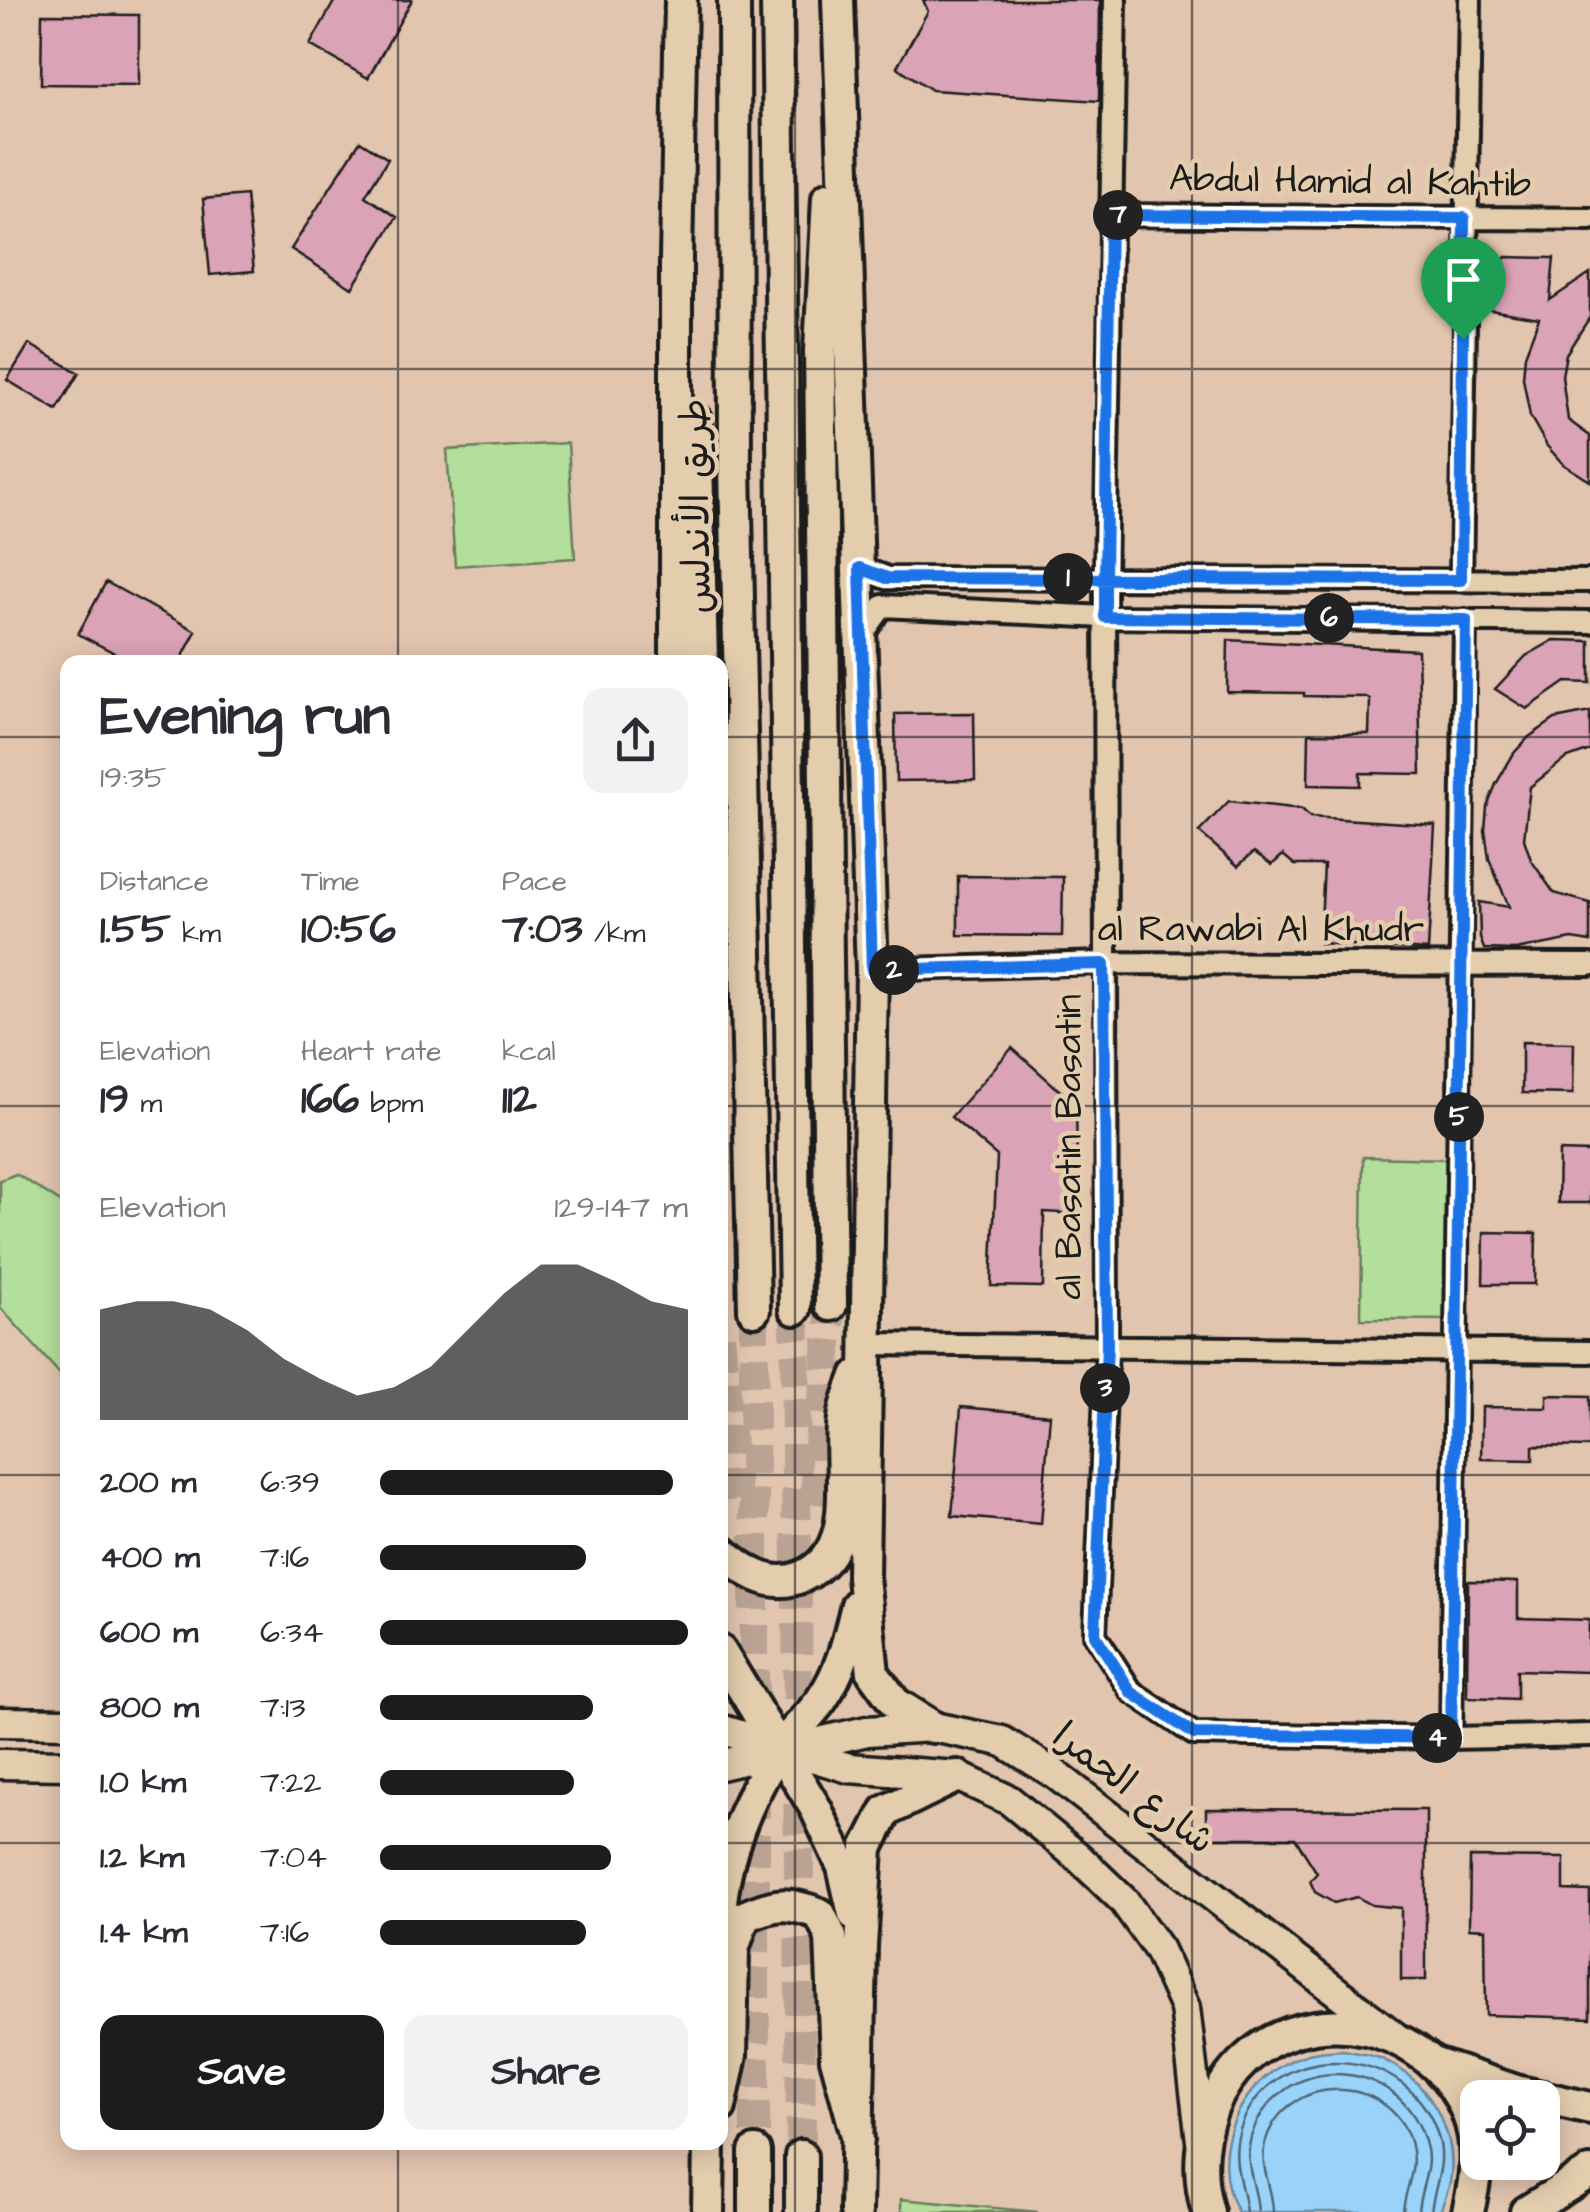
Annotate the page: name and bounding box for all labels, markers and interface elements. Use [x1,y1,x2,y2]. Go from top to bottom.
street label: Abdul Hamid al Kahtib [1168,153,1532,211]
pin: 7 [1093,190,1143,240]
text: 7 [1109,195,1127,234]
pin [1421,237,1506,340]
icon: arrive [1436,252,1491,307]
street label: طريق الأندلس [668,398,725,614]
pin: 1 [1043,553,1093,603]
text: 1 [1066,558,1070,597]
pin: 6 [1304,593,1354,643]
text: 6 [1320,598,1338,637]
text: Evening run [100,679,390,755]
button: share [583,688,688,793]
text: 19:35 [100,755,167,800]
text: Distance [100,862,209,901]
text: Time [301,862,360,901]
text: Pace [502,862,567,901]
text: 1.55 [100,901,171,959]
text: 10:56 [301,901,396,959]
text: 7:03 [502,901,583,959]
street label: al Rawabi Al Khudr [1098,904,1424,956]
text: km [171,914,221,953]
text: /km [583,914,646,953]
pin: 2 [869,945,919,995]
text: 2 [886,950,902,989]
street label: al Basatin Basatin [1044,994,1096,1300]
text: Elevation [100,1032,210,1071]
text: Heart rate [301,1032,442,1071]
text: kcal [502,1032,556,1071]
text: 19 [100,1071,129,1129]
text: 166 [301,1071,359,1129]
text: 112 [502,1071,537,1129]
text: m [129,1084,162,1123]
text: bpm [359,1084,423,1123]
pin: 5 [1434,1092,1484,1142]
text: 5 [1449,1097,1469,1136]
text: Elevation [100,1185,226,1230]
text: 129–147 m [554,1185,688,1230]
pin: 3 [1080,1363,1130,1413]
text: 3 [1098,1368,1112,1407]
text: 200 m [100,1460,196,1505]
text: 6:39 [260,1460,320,1505]
text: 400 m [100,1535,200,1580]
text: 7:16 [260,1535,309,1580]
text: 600 m [100,1610,198,1655]
text: 6:34 [260,1610,323,1655]
text: 800 m [100,1685,199,1730]
text: 7:13 [260,1685,305,1730]
street label: شارع الحمرا [1041,1711,1225,1867]
pin: 4 [1412,1713,1462,1763]
text: 4 [1427,1718,1447,1757]
text: 1.0 km [100,1760,186,1805]
text: 7:22 [260,1760,322,1805]
text: 1.2 km [100,1835,184,1880]
text: 7:04 [260,1835,327,1880]
text: 1.4 km [100,1910,188,1955]
text: 7:16 [260,1910,309,1955]
button: Save [100,2015,384,2130]
button: Share [404,2015,688,2130]
map controls [1460,2080,1560,2180]
button: locate [1460,2080,1560,2180]

